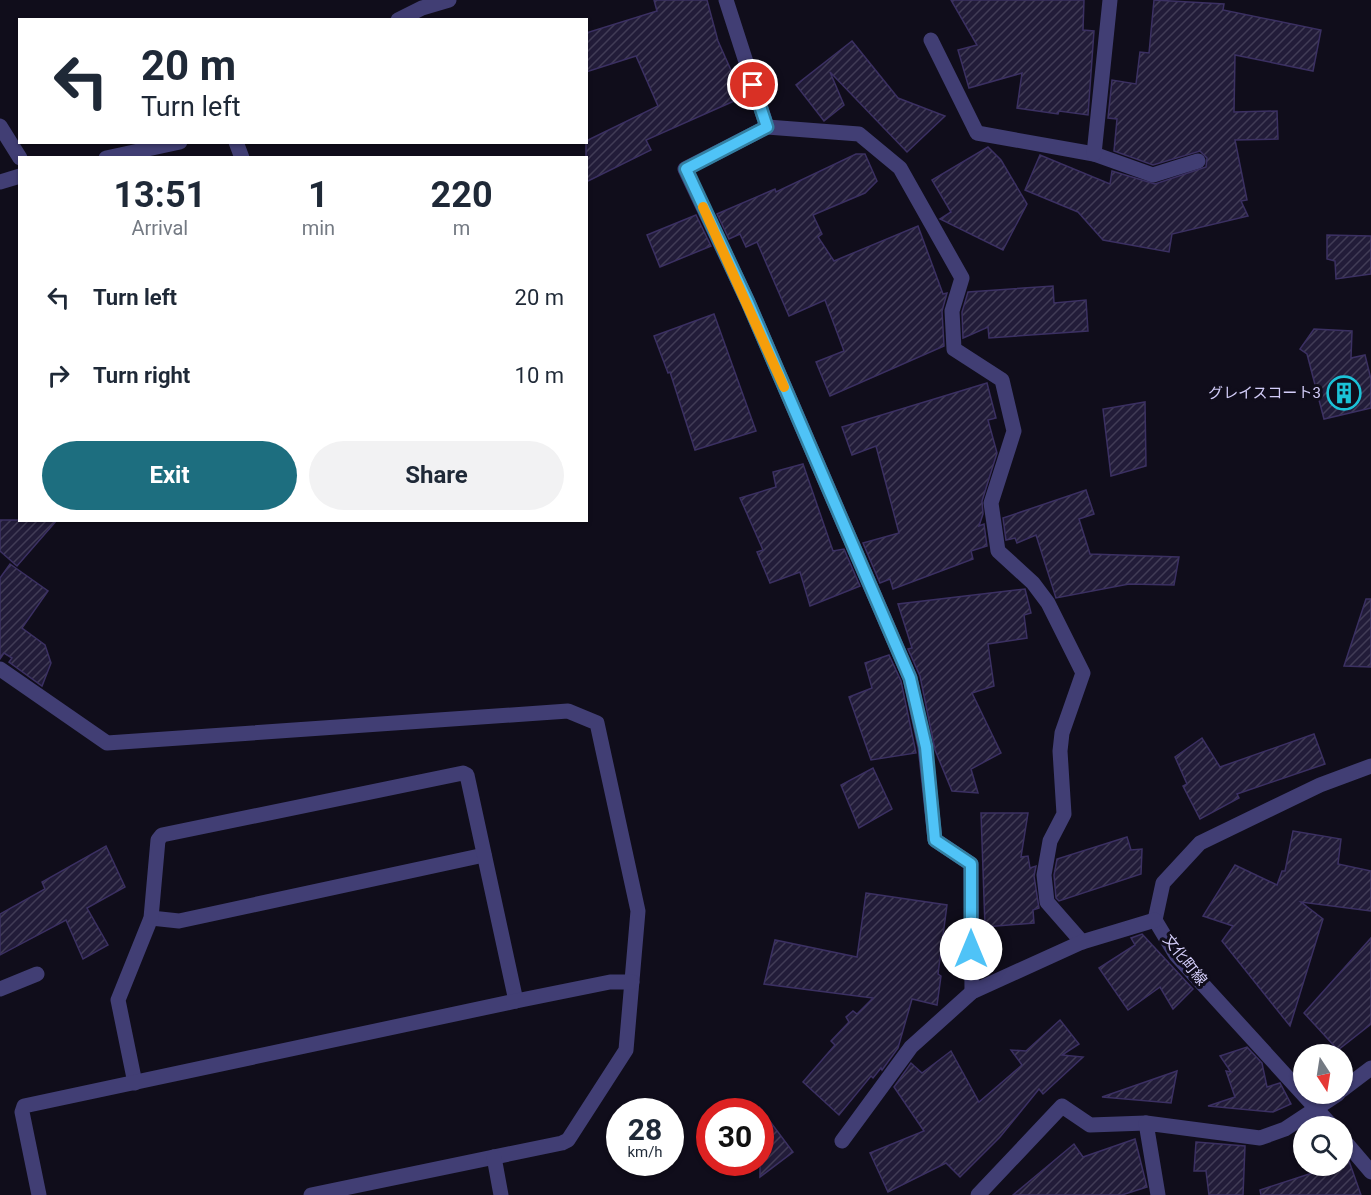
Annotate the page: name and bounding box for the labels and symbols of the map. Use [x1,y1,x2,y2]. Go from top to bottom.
pin [727,59,778,110]
building icon: グレイスコート3 [1326,375,1362,411]
place label: グレイスコート3 [1208,384,1321,402]
position arrow [939,917,1003,981]
street label: 文化町線 [1159,931,1211,989]
north arrow [1293,1044,1353,1104]
speed limit sign: 30 [696,1098,774,1176]

